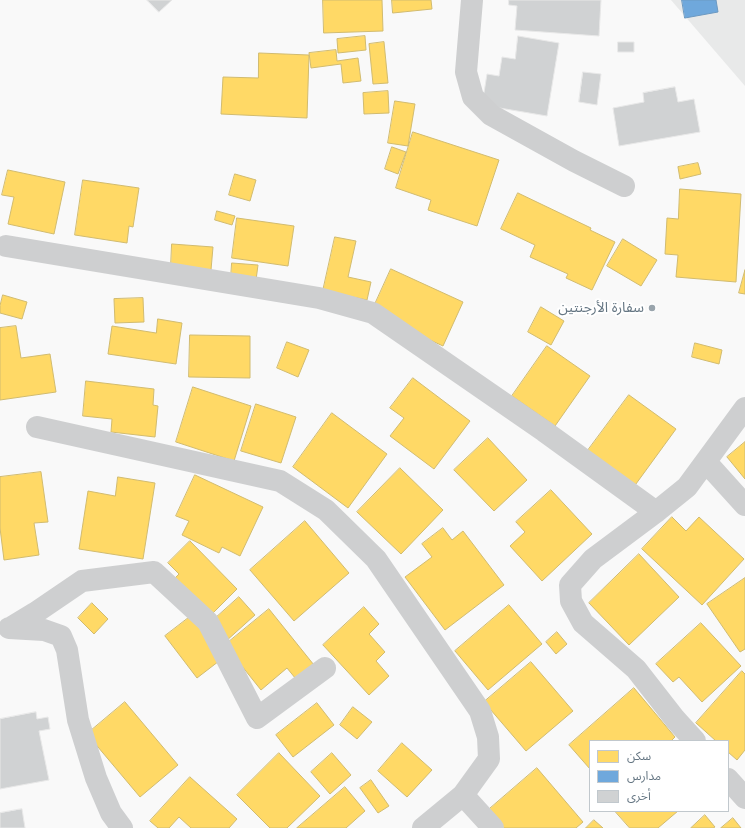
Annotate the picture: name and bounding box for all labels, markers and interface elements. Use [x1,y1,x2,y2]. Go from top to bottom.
place label: سفارة الأرجنتين [558,300,644,316]
marker: سفارة الأرجنتين [647,303,657,313]
legend [589,740,729,812]
text: سكن [627,748,651,763]
text: مدارس [627,768,661,783]
text: أخرى [627,788,651,803]

